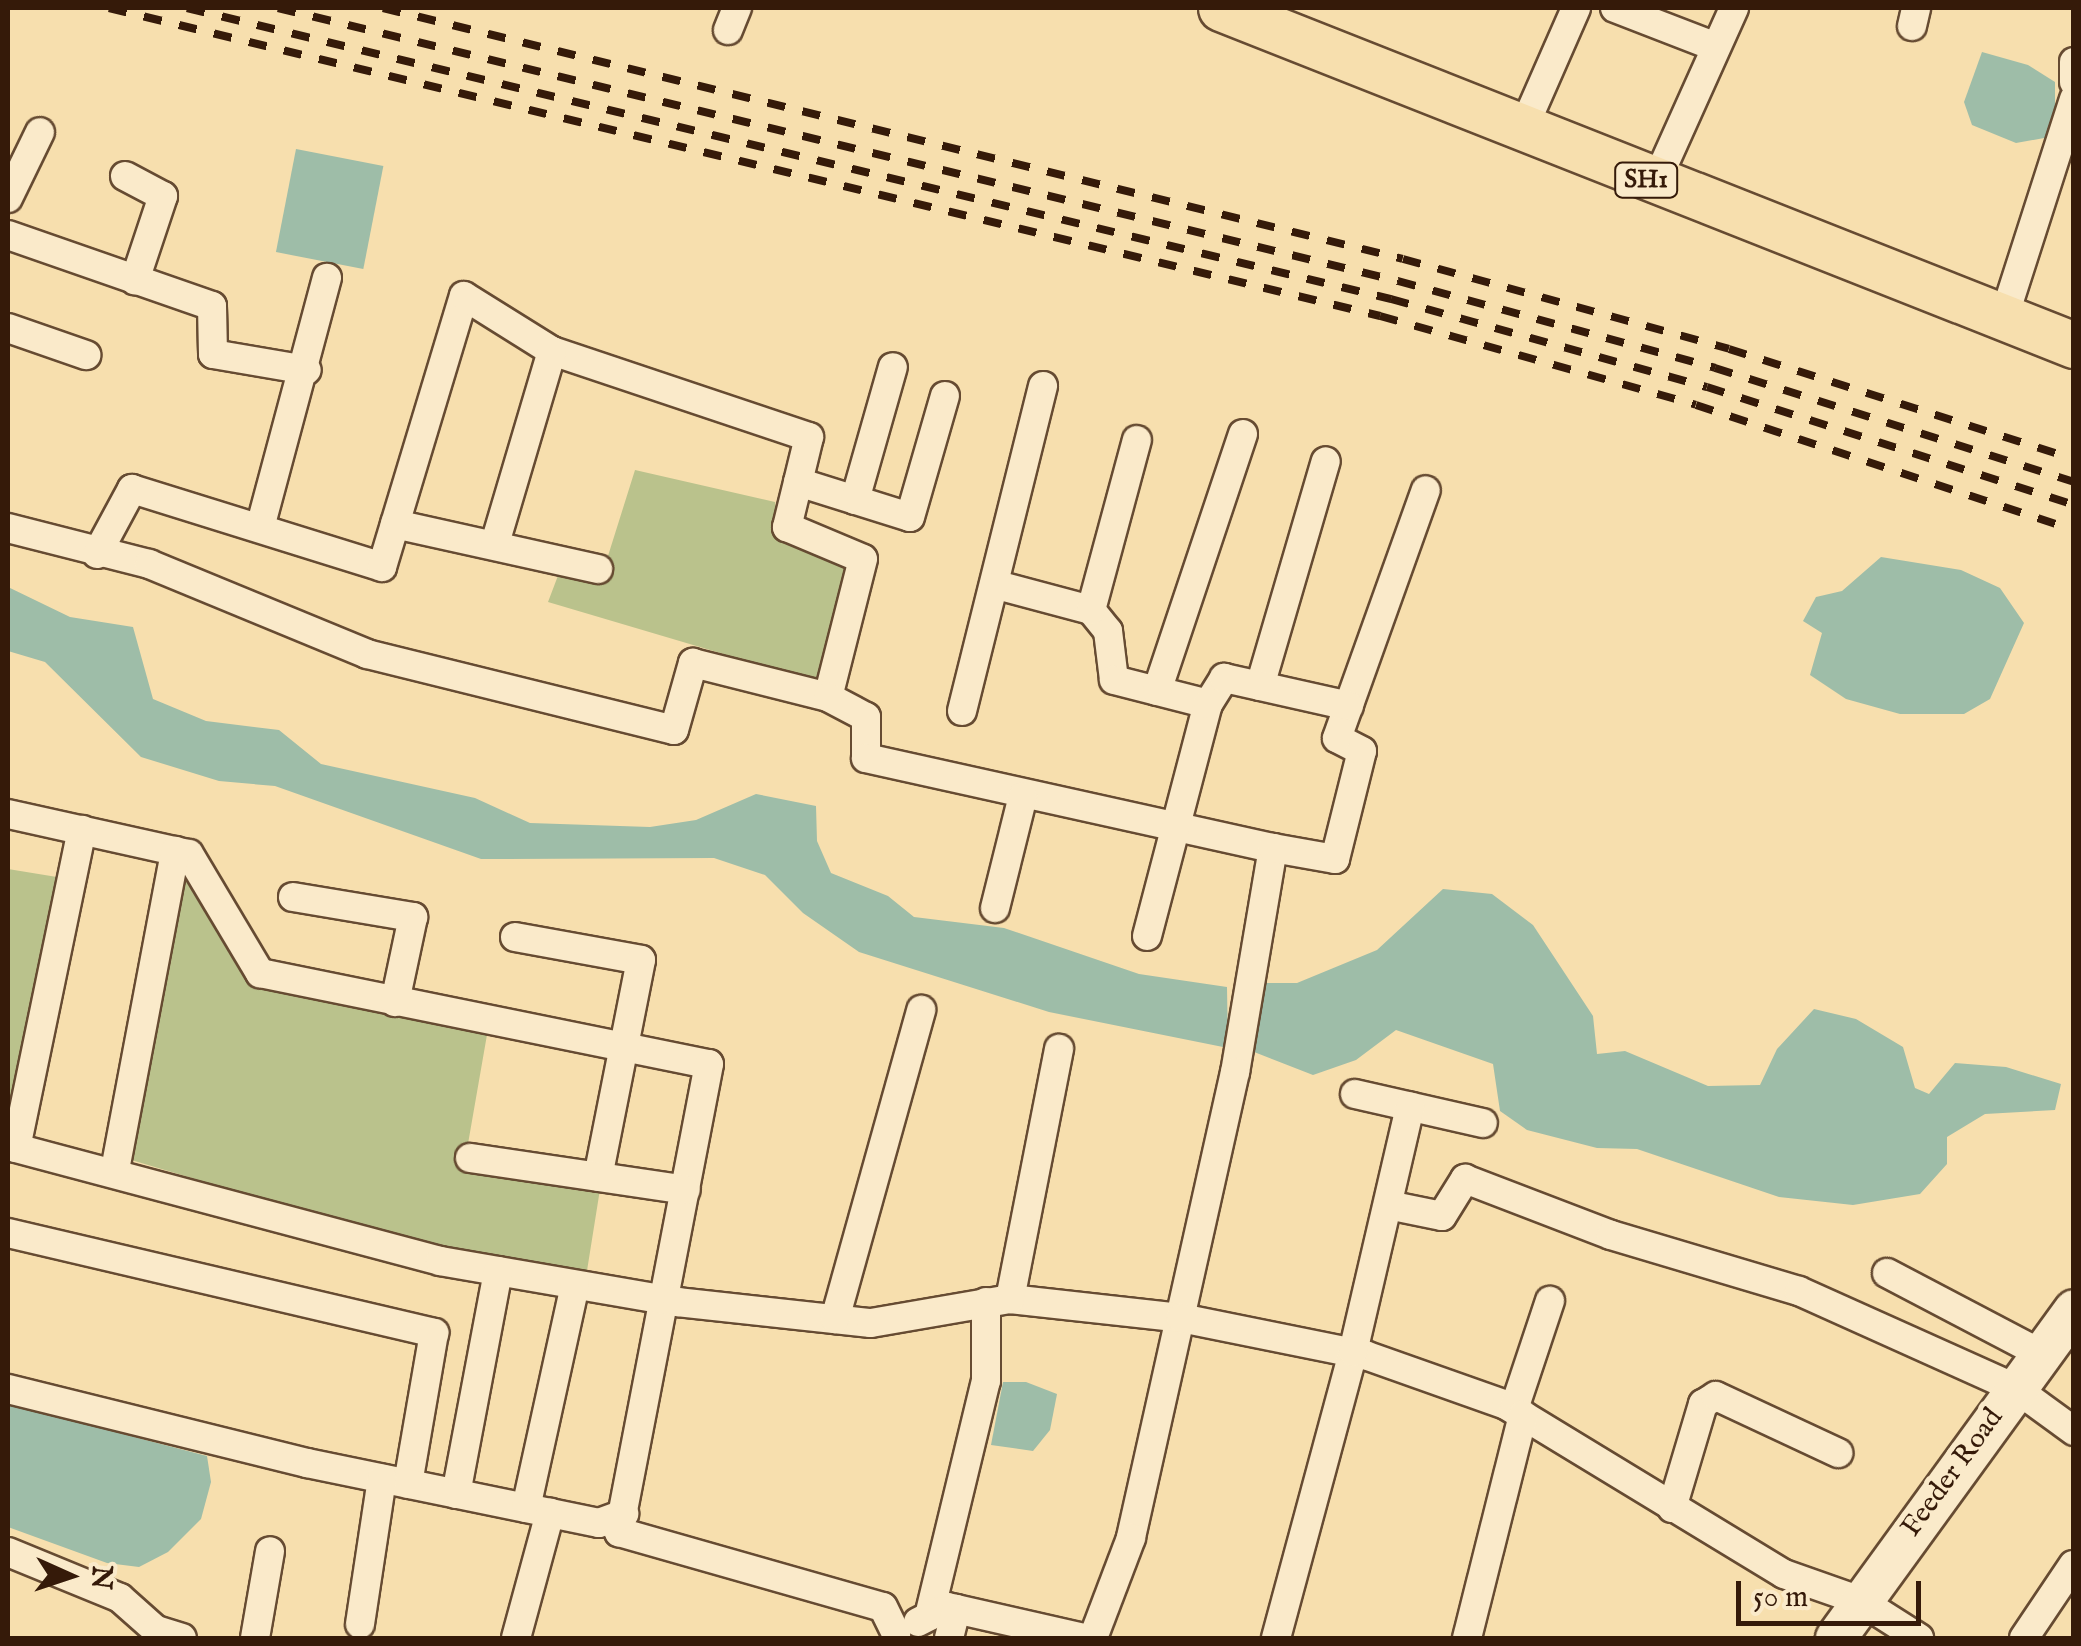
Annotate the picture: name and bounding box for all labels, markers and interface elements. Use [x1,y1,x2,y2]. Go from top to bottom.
road number: SH1 [1614,160,1678,200]
street label: Feeder Road [1895,1402,2011,1544]
north arrow [20,1526,120,1626]
scale bar [1741,1561,1926,1623]
text: N [82,1565,119,1591]
text: 50 m [1753,1579,1808,1617]

